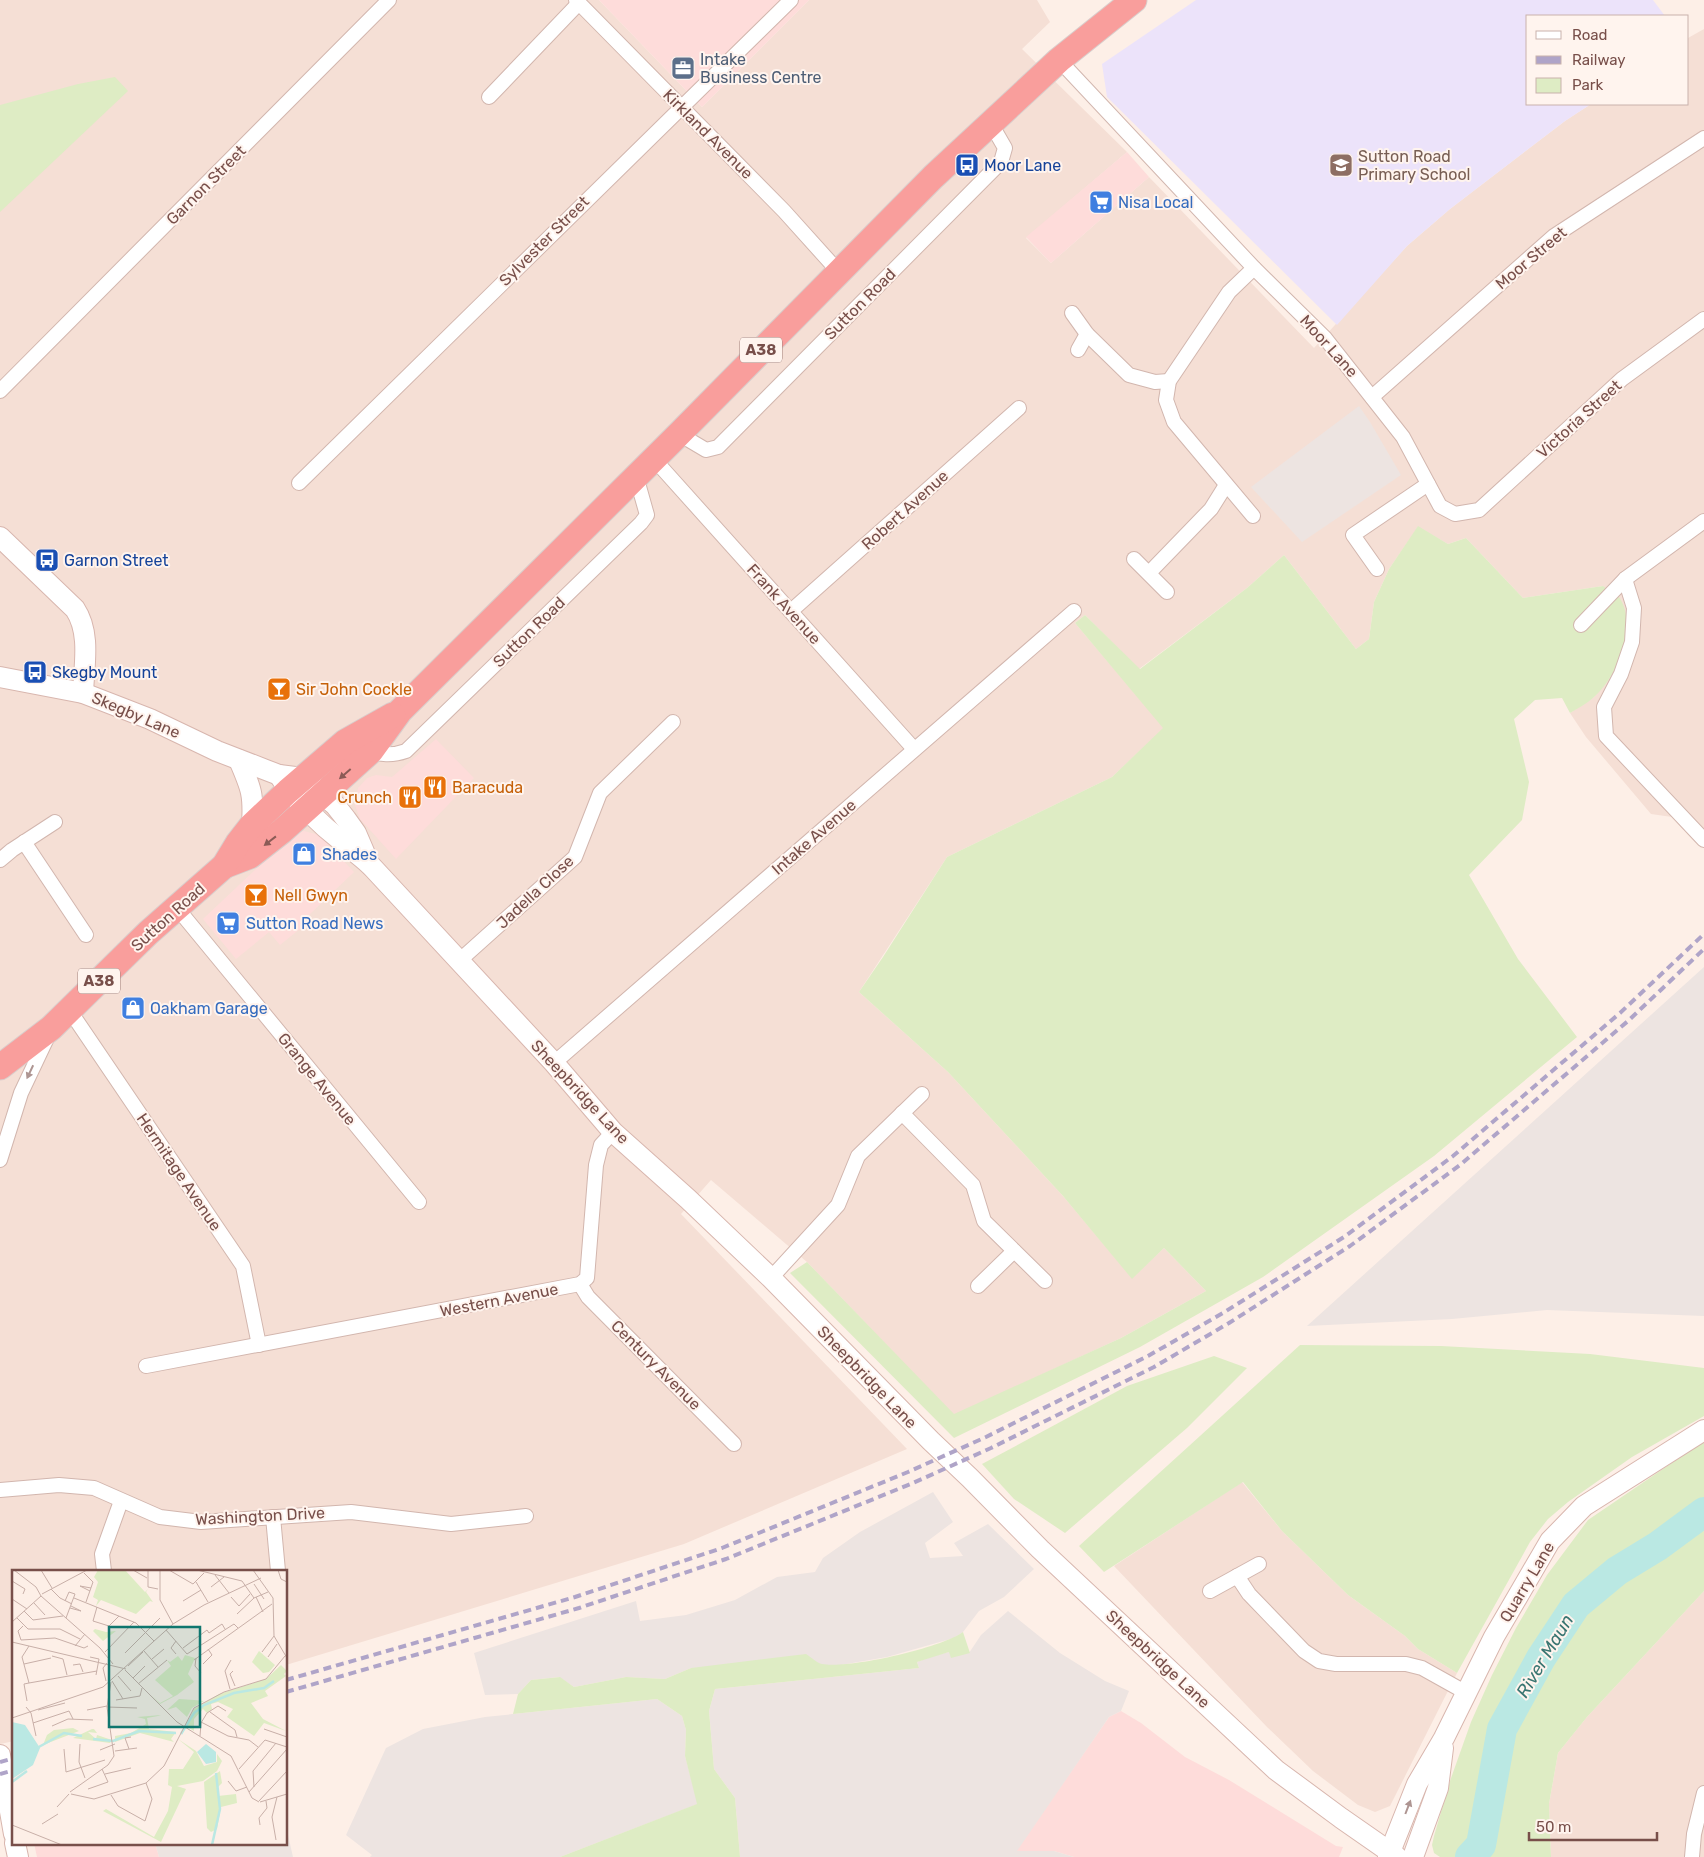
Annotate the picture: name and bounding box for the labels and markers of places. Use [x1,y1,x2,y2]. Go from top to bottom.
place label: Intake Business Centre [700,50,822,87]
office icon: Intake Business Centre [670,55,696,81]
place label: Sutton Road Primary School [1358,147,1470,184]
bus stop icon: Moor Lane [954,152,980,178]
school or university icon: Sutton Road Primary School [1328,152,1354,178]
place label: Moor Lane [984,156,1061,175]
supermarket icon: Nisa Local [1088,189,1114,215]
place label: Nisa Local [1118,193,1193,212]
bus stop icon: Garnon Street [34,547,60,573]
place label: Garnon Street [64,551,169,570]
bus stop icon: Skegby Mount [22,659,48,685]
place label: Skegby Mount [52,663,157,682]
bar icon: Sir John Cockle [266,676,292,702]
place label: Sir John Cockle [296,680,412,699]
restaurant icon: Baracuda [422,774,448,800]
place label: Baracuda [452,778,523,797]
restaurant icon: Crunch [397,784,423,810]
place label: Crunch [337,788,392,807]
shop icon: Shades [291,841,317,867]
place label: Shades [322,845,377,864]
bar icon: Nell Gwyn [243,882,269,908]
place label: Nell Gwyn [274,886,348,905]
supermarket icon: Sutton Road News [215,910,241,936]
place label: Sutton Road News [246,914,383,933]
shop icon: Oakham Garage [120,995,146,1021]
place label: Oakham Garage [150,999,268,1018]

